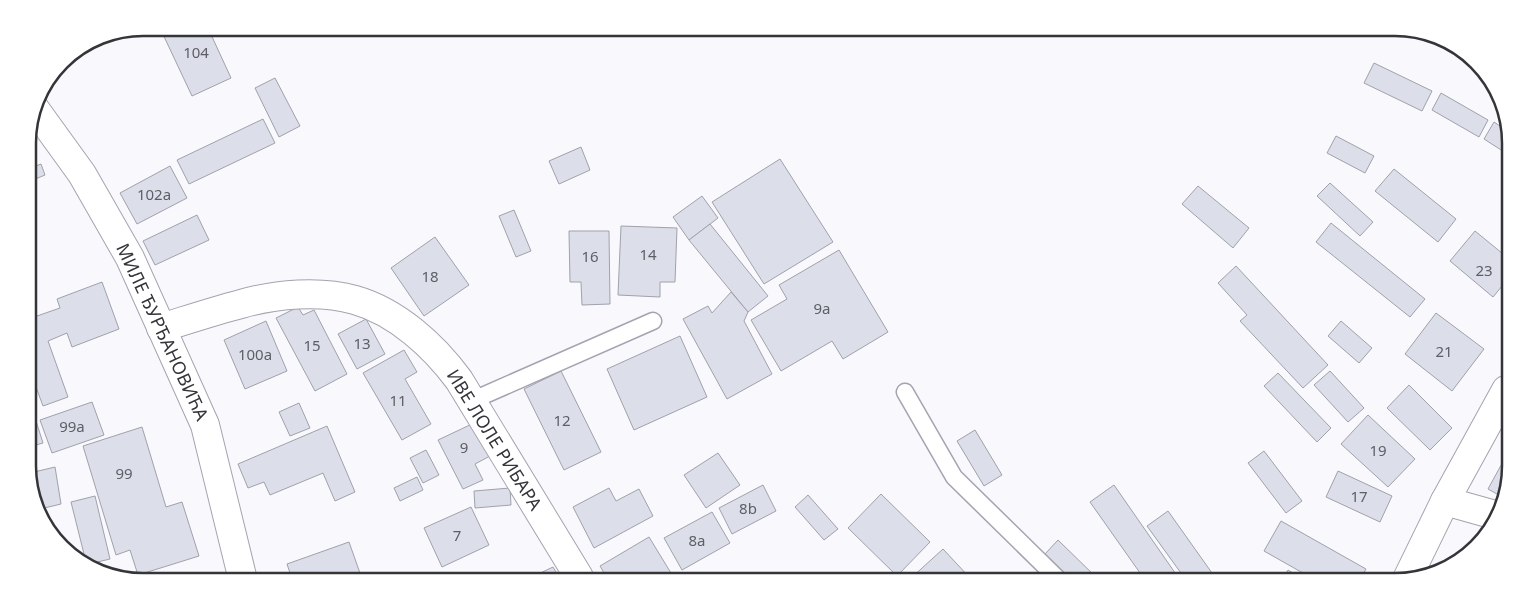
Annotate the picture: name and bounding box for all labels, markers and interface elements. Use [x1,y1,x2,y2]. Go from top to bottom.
house number: 104 [183,42,209,62]
house number: 102a [137,184,171,204]
street label: МИЛЕ ЂУРЂАНОВИЋА [111,239,215,424]
house number: 14 [639,244,657,264]
house number: 16 [581,246,599,266]
house number: 23 [1475,260,1493,280]
house number: 18 [421,266,439,286]
house number: 9a [814,298,831,318]
house number: 13 [353,333,371,353]
house number: 15 [303,335,321,355]
house number: 21 [1435,341,1453,361]
house number: 100a [238,344,272,364]
street label: ИВЕ ЛОЛЕ РИБАРА [442,364,548,515]
house number: 11 [389,390,407,410]
house number: 12 [553,410,571,430]
house number: 99a [59,416,85,436]
house number: 9 [460,437,468,457]
house number: 19 [1369,440,1387,460]
house number: 99 [115,463,133,483]
house number: 17 [1350,486,1368,506]
house number: 8b [739,498,757,518]
house number: 7 [453,525,461,545]
house number: 8a [689,530,706,550]

